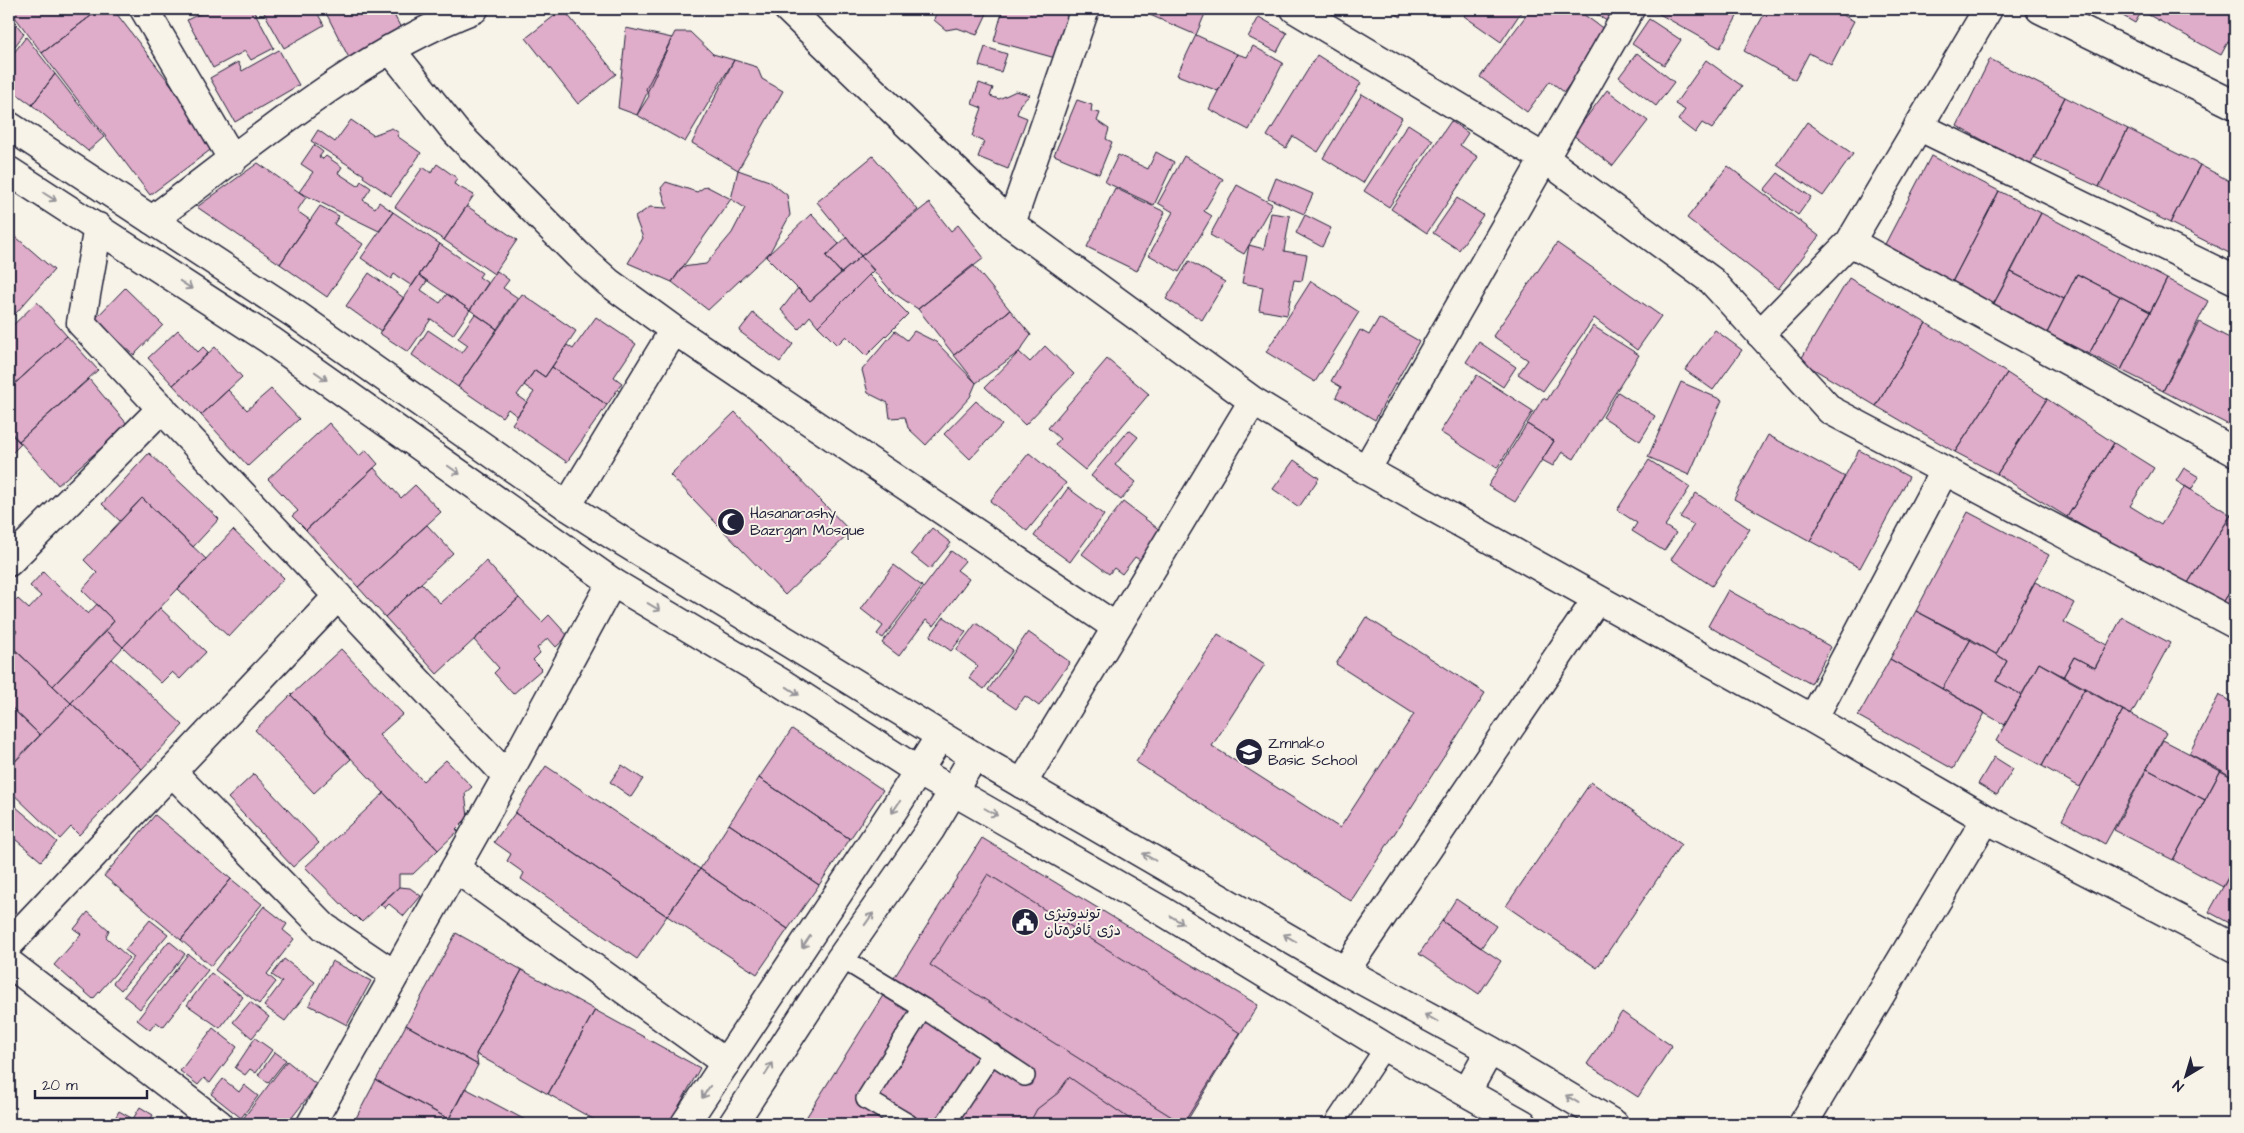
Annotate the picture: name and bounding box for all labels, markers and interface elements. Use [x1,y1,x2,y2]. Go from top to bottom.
one-way arrow [43,191,57,202]
one-way arrow [179,280,193,290]
one-way arrow [314,371,328,381]
one-way arrow [446,465,460,475]
place label: Hasanarashy Bazrgan Mosque [750,503,865,542]
mosque icon: Hasanarashy Bazrgan Mosque [716,507,746,537]
one-way arrow [647,602,661,612]
one-way arrow [786,686,800,696]
place label: Zmnako Basic School [1268,733,1357,771]
school or university icon: Zmnako Basic School [1234,737,1264,767]
one-way arrow [891,800,901,814]
one-way arrow [984,807,999,817]
one-way arrow [1143,851,1157,861]
place label: توندوتیژی دژی ئافرەتان [1044,903,1121,941]
public building icon: توندوتیژی دژی ئافرەتان [1010,907,1040,937]
one-way arrow [864,912,874,926]
one-way arrow [1170,915,1184,925]
one-way arrow [1283,932,1297,942]
one-way arrow [801,935,811,949]
one-way arrow [1424,1013,1439,1022]
north arrow [2162,1050,2212,1100]
one-way arrow [764,1062,774,1076]
scale bar [35,1068,148,1100]
text: 20 m [42,1075,78,1096]
text: N [2169,1075,2188,1096]
one-way arrow [701,1085,711,1099]
one-way arrow [1565,1094,1579,1104]

